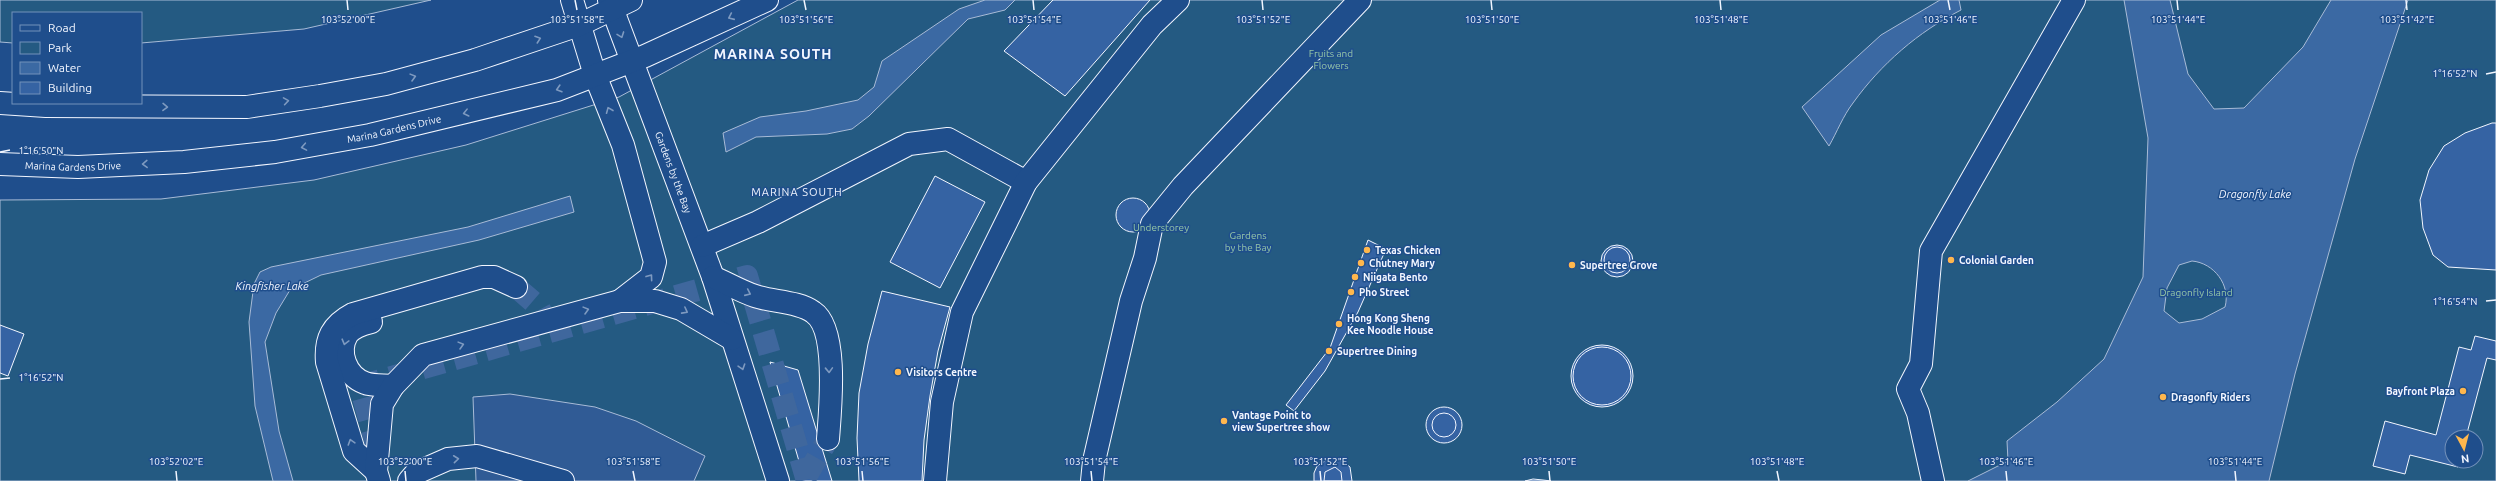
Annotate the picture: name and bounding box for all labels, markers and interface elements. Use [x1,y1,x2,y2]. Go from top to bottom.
legend [12,12,142,104]
one-way arrow [728,12,735,20]
text: 103°52'00"E [321,14,376,25]
text: 103°51'58"E [550,14,605,25]
text: 103°51'56"E [779,14,834,25]
text: 103°51'54"E [1007,14,1062,25]
text: 103°51'52"E [1236,14,1291,25]
text: 103°51'50"E [1465,14,1520,25]
text: 103°51'48"E [1694,14,1749,25]
text: 103°51'46"E [1923,14,1978,25]
text: 103°51'44"E [2151,14,2206,25]
text: 103°51'42"E [2380,14,2435,25]
text: Road [48,21,76,34]
one-way arrow [616,31,624,38]
one-way arrow [534,35,541,43]
text: Park [48,41,72,54]
district label: MARINA SOUTH [714,46,832,62]
park label: Fruits and Flowers [1309,48,1353,71]
text: Water [48,61,81,74]
text: 1°16'52"N [2433,68,2477,79]
one-way arrow [410,73,417,82]
text: Building [48,81,92,94]
one-way arrow [555,84,562,93]
one-way arrow [283,97,289,106]
one-way arrow [162,103,168,111]
one-way arrow [606,106,614,113]
one-way arrow [463,108,469,116]
street label: Marina Gardens Drive [346,113,442,145]
street label: Gardens by the Bay [653,130,694,215]
one-way arrow [301,142,307,151]
text: 1°16'50"N [19,145,63,156]
street label: Marina Gardens Drive [25,159,121,173]
one-way arrow [142,160,148,169]
district label: MARINA SOUTH [751,186,843,198]
water label: Dragonfly Lake [2219,188,2292,201]
park label: Understorey [1133,222,1189,233]
park label: Gardens by the Bay [1225,230,1272,253]
marker: Texas Chicken [1362,245,1372,255]
place label: Texas Chicken [1375,245,1441,256]
marker: Colonial Garden [1946,255,1956,265]
place label: Colonial Garden [1959,255,2034,266]
marker: Chutney Mary [1356,258,1366,268]
place label: Chutney Mary [1369,258,1435,269]
marker: Supertree Grove [1567,260,1577,270]
place label: Supertree Grove [1580,260,1658,271]
marker: Niigata Bento [1350,272,1360,282]
place label: Niigata Bento [1363,272,1428,283]
one-way arrow [645,274,652,281]
water label: Kingfisher Lake [235,280,309,293]
marker: Pho Street [1346,287,1356,297]
place label: Pho Street [1359,287,1410,298]
park label: Dragonfly Island [2159,287,2233,298]
one-way arrow [744,288,752,296]
text: 1°16'54"N [2433,296,2477,307]
one-way arrow [583,307,589,315]
one-way arrow [681,307,688,314]
place label: Hong Kong Sheng Kee Noodle House [1347,313,1434,336]
marker: Hong Kong Sheng Kee Noodle House [1334,319,1344,329]
one-way arrow [341,339,350,346]
one-way arrow [457,341,464,350]
marker: Supertree Dining [1324,346,1334,356]
place label: Supertree Dining [1337,346,1417,357]
one-way arrow [737,364,746,371]
one-way arrow [825,367,834,373]
marker: Visitors Centre [893,367,903,377]
place label: Visitors Centre [906,367,977,378]
text: 1°16'52"N [19,372,63,383]
place label: Bayfront Plaza [2386,386,2455,397]
marker: Bayfront Plaza [2458,386,2468,396]
place label: Dragonfly Riders [2171,391,2250,403]
marker: Dragonfly Riders [2158,392,2168,402]
place label: Vantage Point to view Supertree show [1232,410,1330,433]
marker: Vantage Point to view Supertree show [1219,416,1229,426]
north arrow [2444,429,2484,469]
one-way arrow [347,439,356,446]
text: N [2460,452,2470,465]
one-way arrow [453,454,459,463]
text: 103°52'02"E [149,456,204,467]
text: 103°52'00"E [378,456,433,467]
text: 103°51'58"E [606,456,661,467]
text: 103°51'56"E [835,456,890,467]
text: 103°51'54"E [1064,456,1119,467]
text: 103°51'52"E [1293,456,1348,467]
text: 103°51'50"E [1522,456,1577,467]
text: 103°51'48"E [1750,456,1805,467]
text: 103°51'46"E [1979,456,2034,467]
text: 103°51'44"E [2208,456,2263,467]

